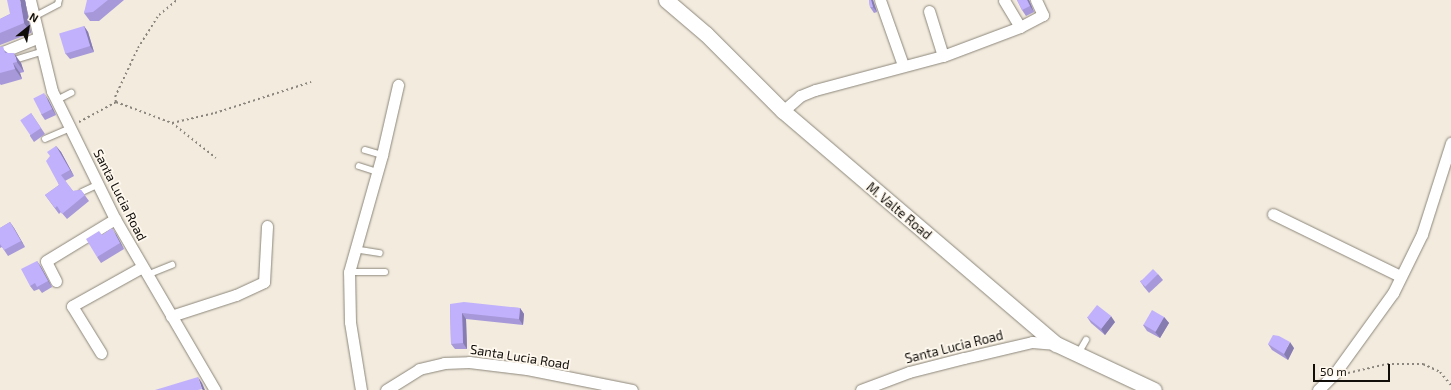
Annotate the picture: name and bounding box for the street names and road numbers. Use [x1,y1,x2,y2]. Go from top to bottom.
street label: Santa Lucia Road [90,147,150,243]
street label: M. Valte Road [863,179,935,243]
street label: Santa Lucia Road [903,327,1005,367]
street label: Santa Lucia Road [469,341,571,373]

